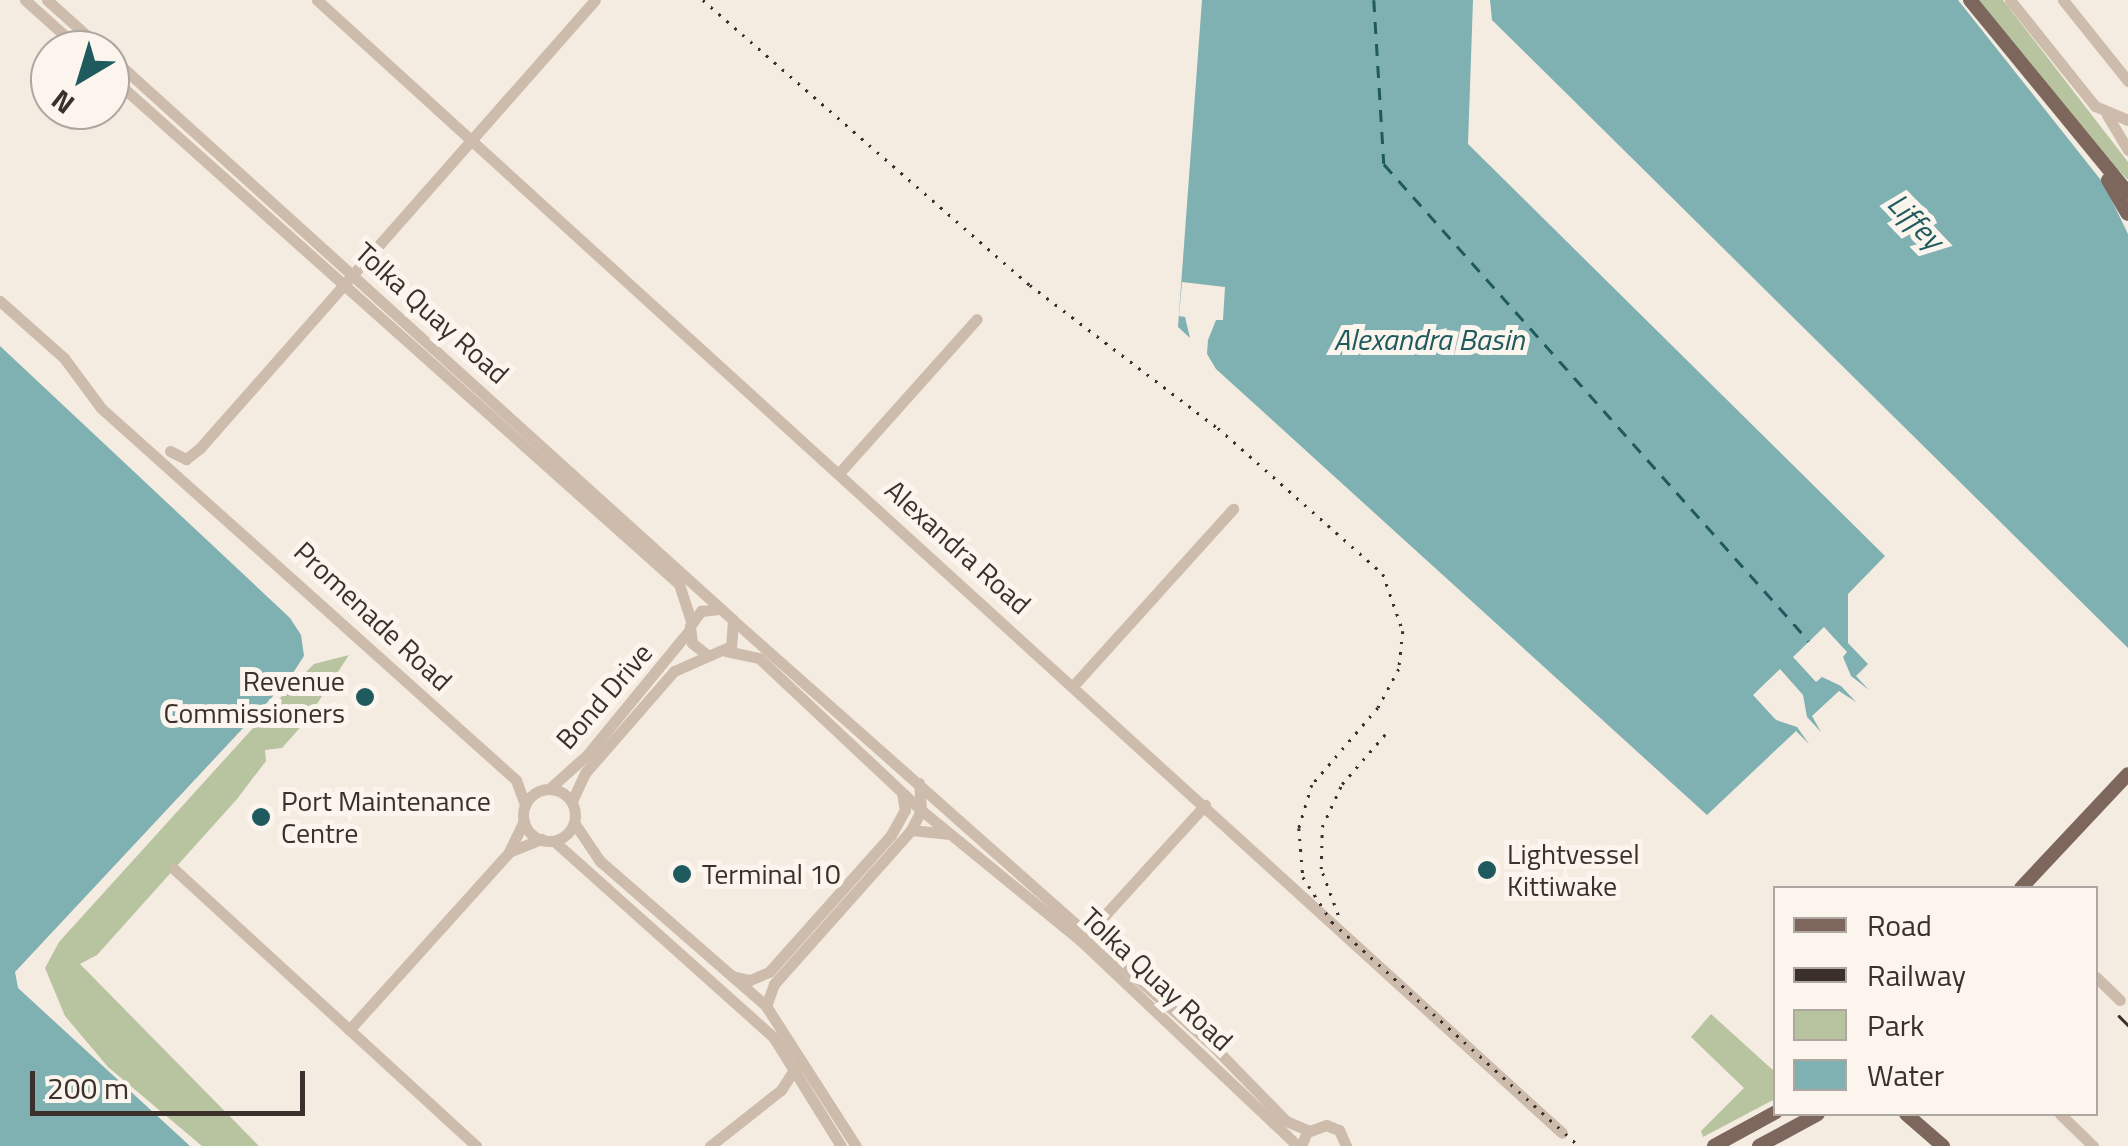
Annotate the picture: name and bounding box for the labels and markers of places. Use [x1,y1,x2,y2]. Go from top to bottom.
place label: Revenue Commissioners [163,664,345,730]
marker: Revenue Commissioners [354,686,376,708]
place label: Port Maintenance Centre [281,784,491,850]
marker: Port Maintenance Centre [250,806,272,828]
place label: Lightvessel Kittiwake [1507,837,1640,903]
place label: Terminal 10 [702,857,841,891]
marker: Lightvessel Kittiwake [1476,859,1498,881]
marker: Terminal 10 [671,863,693,885]

